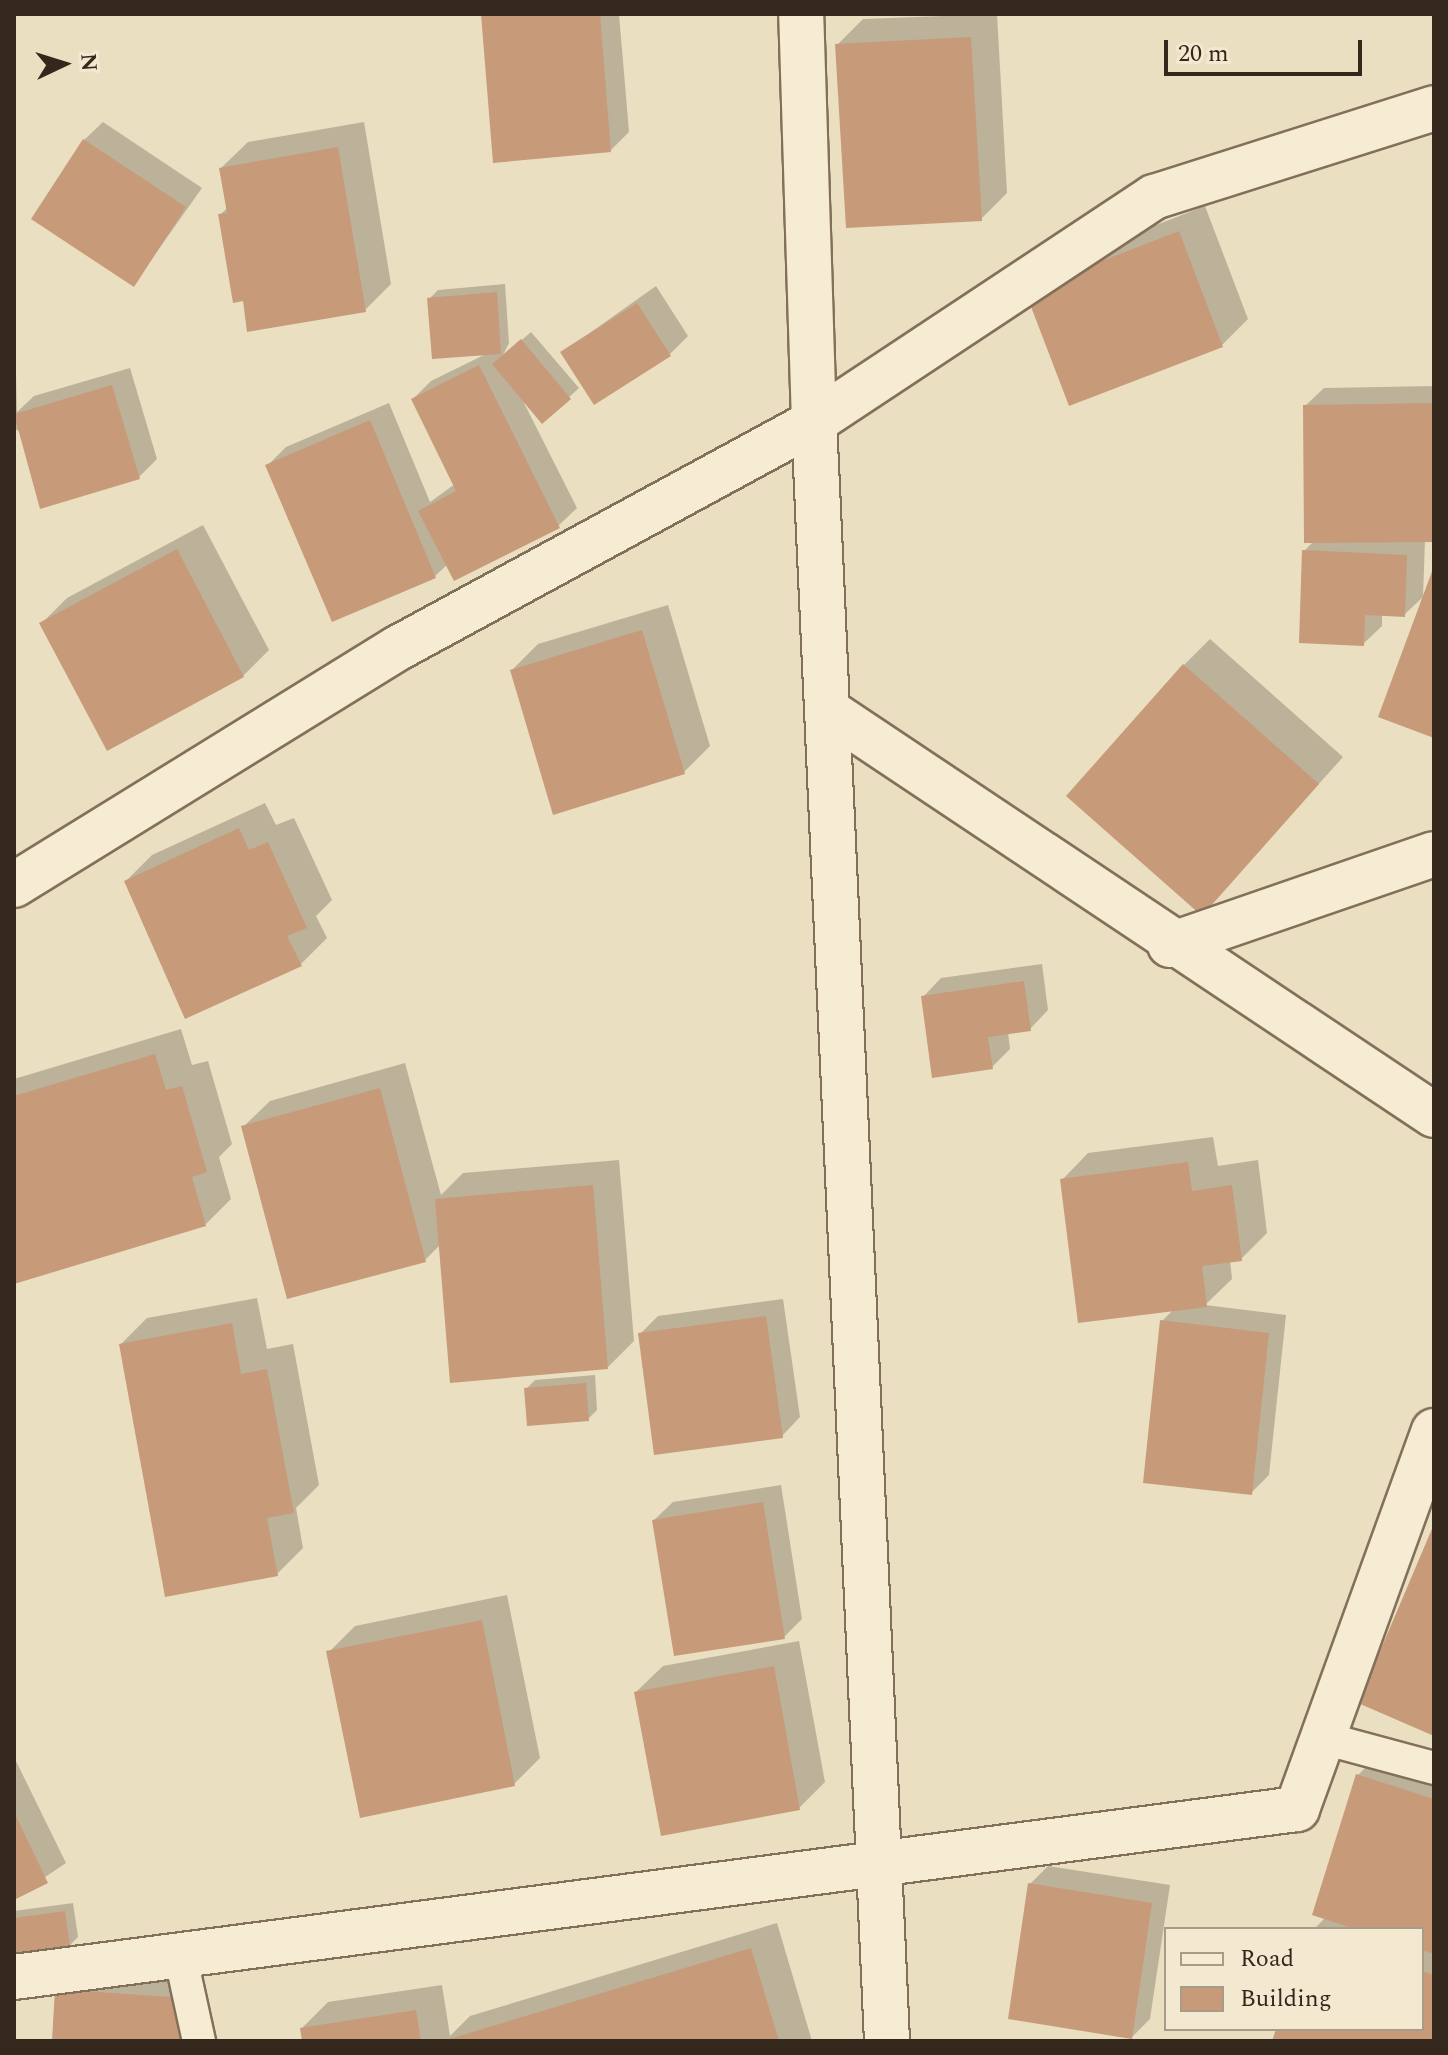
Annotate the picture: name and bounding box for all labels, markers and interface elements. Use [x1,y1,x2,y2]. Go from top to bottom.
north arrow [24,24,104,104]
scale bar [1168,24,1366,74]
text: 20 m [1178,36,1229,72]
text: N [71,52,106,72]
legend [1164,1927,1424,2031]
text: Road [1240,1941,1294,1977]
text: Building [1240,1981,1332,2017]

